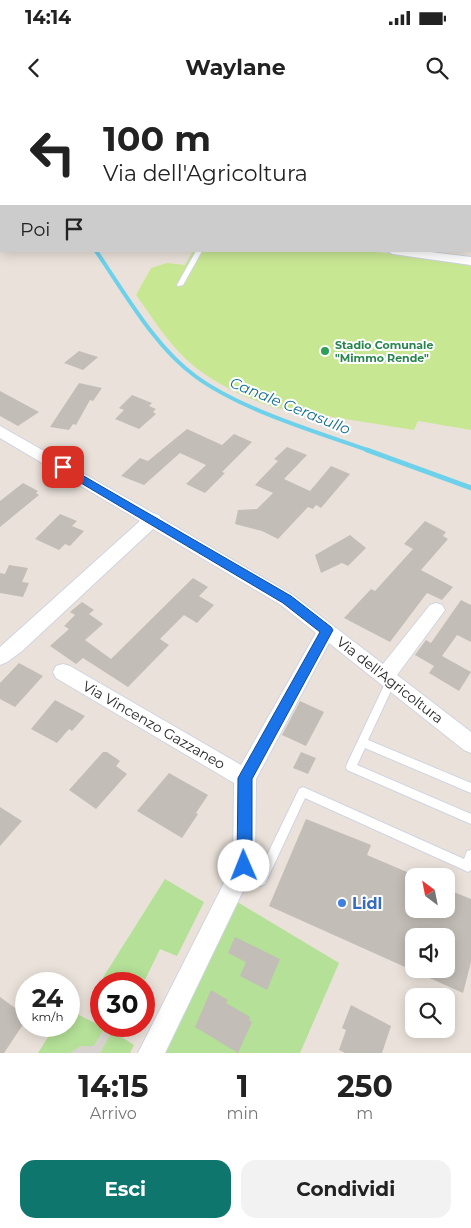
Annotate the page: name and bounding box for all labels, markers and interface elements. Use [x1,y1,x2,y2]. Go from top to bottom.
text: 14:14 [25,6,71,29]
icon: back [20,54,48,82]
text: Waylane [185,54,286,81]
icon: search [423,54,451,82]
text: 100 m [103,117,211,160]
icon: left [20,120,85,185]
text: Via dell'Agricoltura [103,160,308,187]
icon: arrive [60,215,88,243]
text: Poi [20,218,50,241]
place label: Stadio Comunale "Mimmo Rende" [335,338,433,365]
marker: Stadio Comunale "Mimmo Rende" [319,345,331,357]
water label: Canale Cerasullo [227,373,353,438]
pin [42,446,84,488]
icon: arrive [49,453,77,481]
street label: Via dell'Agricoltura [333,633,447,727]
street label: Via Vincenzo Gazzaneo [80,677,229,773]
position arrow [217,839,269,891]
north arrow [405,868,455,918]
map controls [405,868,455,1038]
place label: Lidl [352,894,382,913]
marker: Lidl [336,897,348,909]
button: sound [405,928,455,978]
speed limit sign: 30 [90,972,155,1037]
text: 24 [32,983,63,1013]
button: search [405,988,455,1038]
text: km/h [31,1009,64,1024]
text: 14:15 [78,1068,148,1105]
text: 1 [237,1068,249,1105]
text: 250 [337,1068,393,1105]
text: Arrivo [90,1104,137,1123]
text: min [227,1104,259,1123]
text: m [356,1104,373,1123]
button: Esci [20,1160,231,1218]
button: Condividi [241,1160,451,1218]

